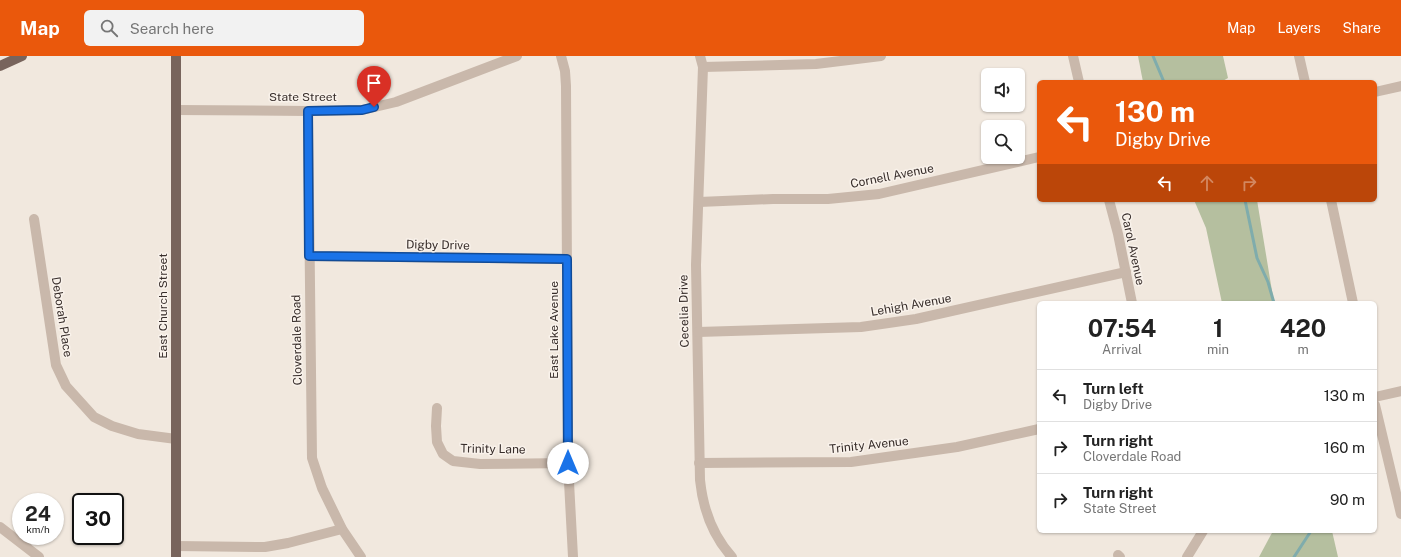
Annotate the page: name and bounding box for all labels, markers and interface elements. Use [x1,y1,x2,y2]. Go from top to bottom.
search box [84,10,364,46]
text: Map [20,17,60,39]
icon: search [98,17,120,39]
text: Search here [130,20,214,37]
text: Map [1227,20,1255,36]
text: Layers [1277,20,1321,36]
text: Share [1343,20,1381,36]
pin [357,66,391,107]
map controls [981,68,1025,164]
button: sound [981,68,1025,112]
icon: arrive [363,72,385,94]
street label: State Street [269,90,337,104]
text: 130 m [1115,95,1195,128]
icon: left [1049,96,1101,148]
button: search [981,120,1025,164]
text: Digby Drive [1115,129,1211,150]
street label: Cornell Avenue [849,161,935,191]
icon: left [1154,172,1176,194]
icon: ahead [1196,172,1218,194]
icon: right [1238,172,1260,194]
street label: Carol Avenue [1118,211,1148,287]
street label: Digby Drive [406,237,470,253]
street label: East Church Street [156,253,170,359]
street label: Cecelia Drive [676,274,692,348]
street label: Deborah Place [49,276,75,358]
street label: East Lake Avenue [547,281,561,379]
street label: Lehigh Avenue [869,291,953,319]
street label: Cloverdale Road [289,294,305,386]
text: 07:54 [1088,314,1156,342]
text: 1 [1213,314,1223,342]
text: 420 [1280,314,1326,342]
text: Arrival [1102,342,1142,357]
text: min [1207,342,1229,357]
text: m [1297,342,1309,357]
text: Turn left [1083,380,1144,397]
icon: left [1049,385,1071,407]
text: 130 m [1324,387,1365,404]
text: Digby Drive [1083,397,1152,412]
text: Turn right [1083,432,1153,449]
street label: Trinity Avenue [829,434,909,456]
icon: right [1049,437,1071,459]
text: 160 m [1324,439,1365,456]
street label: Trinity Lane [460,441,526,457]
position arrow [547,442,589,484]
text: Cloverdale Road [1083,449,1181,464]
text: Turn right [1083,484,1153,501]
icon: right [1049,489,1071,511]
text: 90 m [1330,491,1365,508]
speed limit sign: 30 [72,493,124,545]
text: State Street [1083,501,1157,516]
text: 24 [25,502,51,526]
text: km/h [26,523,50,535]

